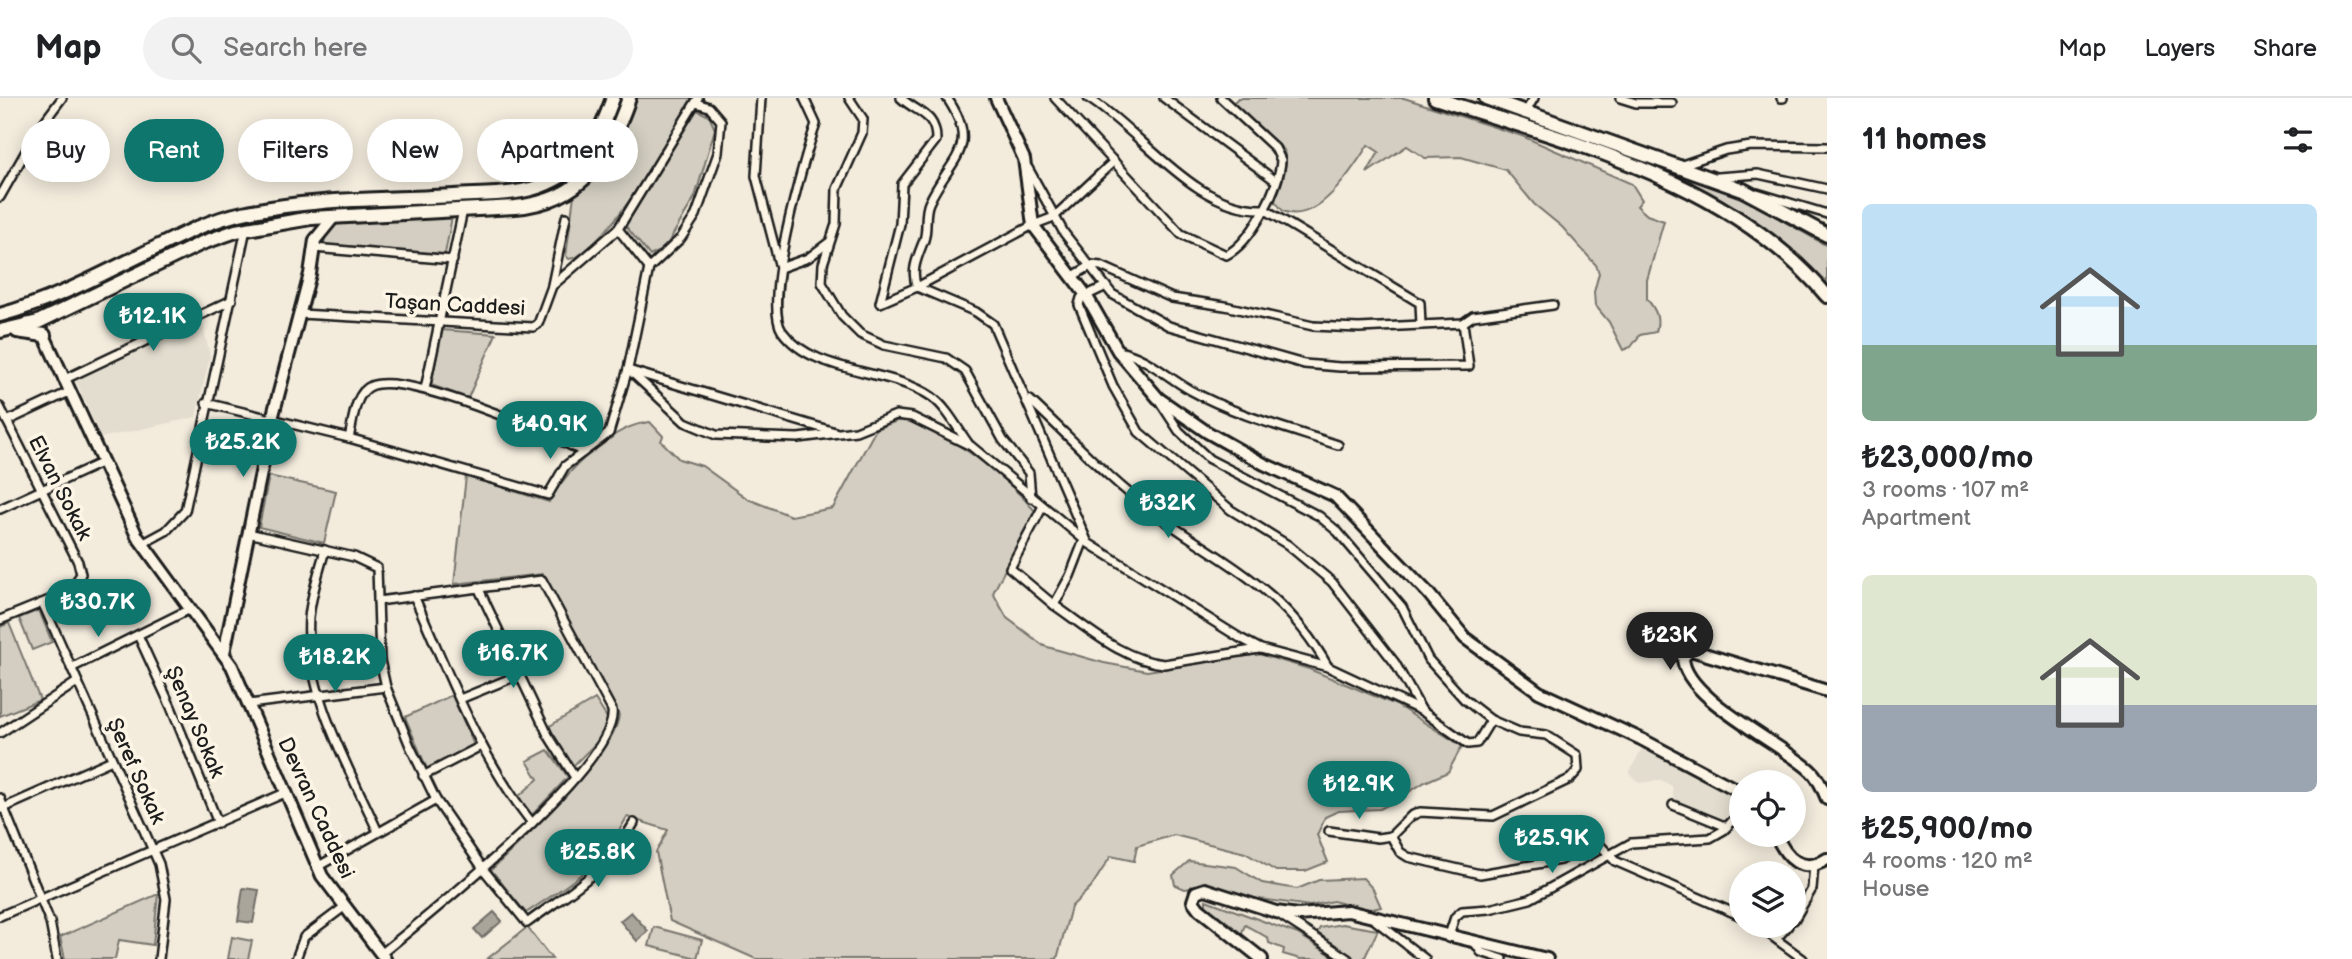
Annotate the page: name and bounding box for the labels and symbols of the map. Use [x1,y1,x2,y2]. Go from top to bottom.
street label: Taşan Caddesi [384,289,526,321]
pin: ₺12.1K [96,294,210,353]
pin: ₺40.9K [493,402,607,461]
pin: ₺25.2K [186,420,300,479]
street label: Elvan Sokak [23,431,97,545]
pin: ₺32K [1127,480,1209,540]
pin: ₺30.7K [41,580,155,639]
pin: ₺23K [1629,612,1711,672]
pin: ₺16.7K [456,630,570,690]
pin: ₺18.2K [278,634,392,694]
street label: Şenay Sokak [160,662,230,782]
street label: Şeref Sokak [102,714,171,828]
street label: Devran Caddesi [272,734,360,882]
pin: ₺12.9K [1302,762,1416,821]
pin: ₺25.9K [1495,816,1609,875]
pin: ₺25.8K [541,830,655,889]

